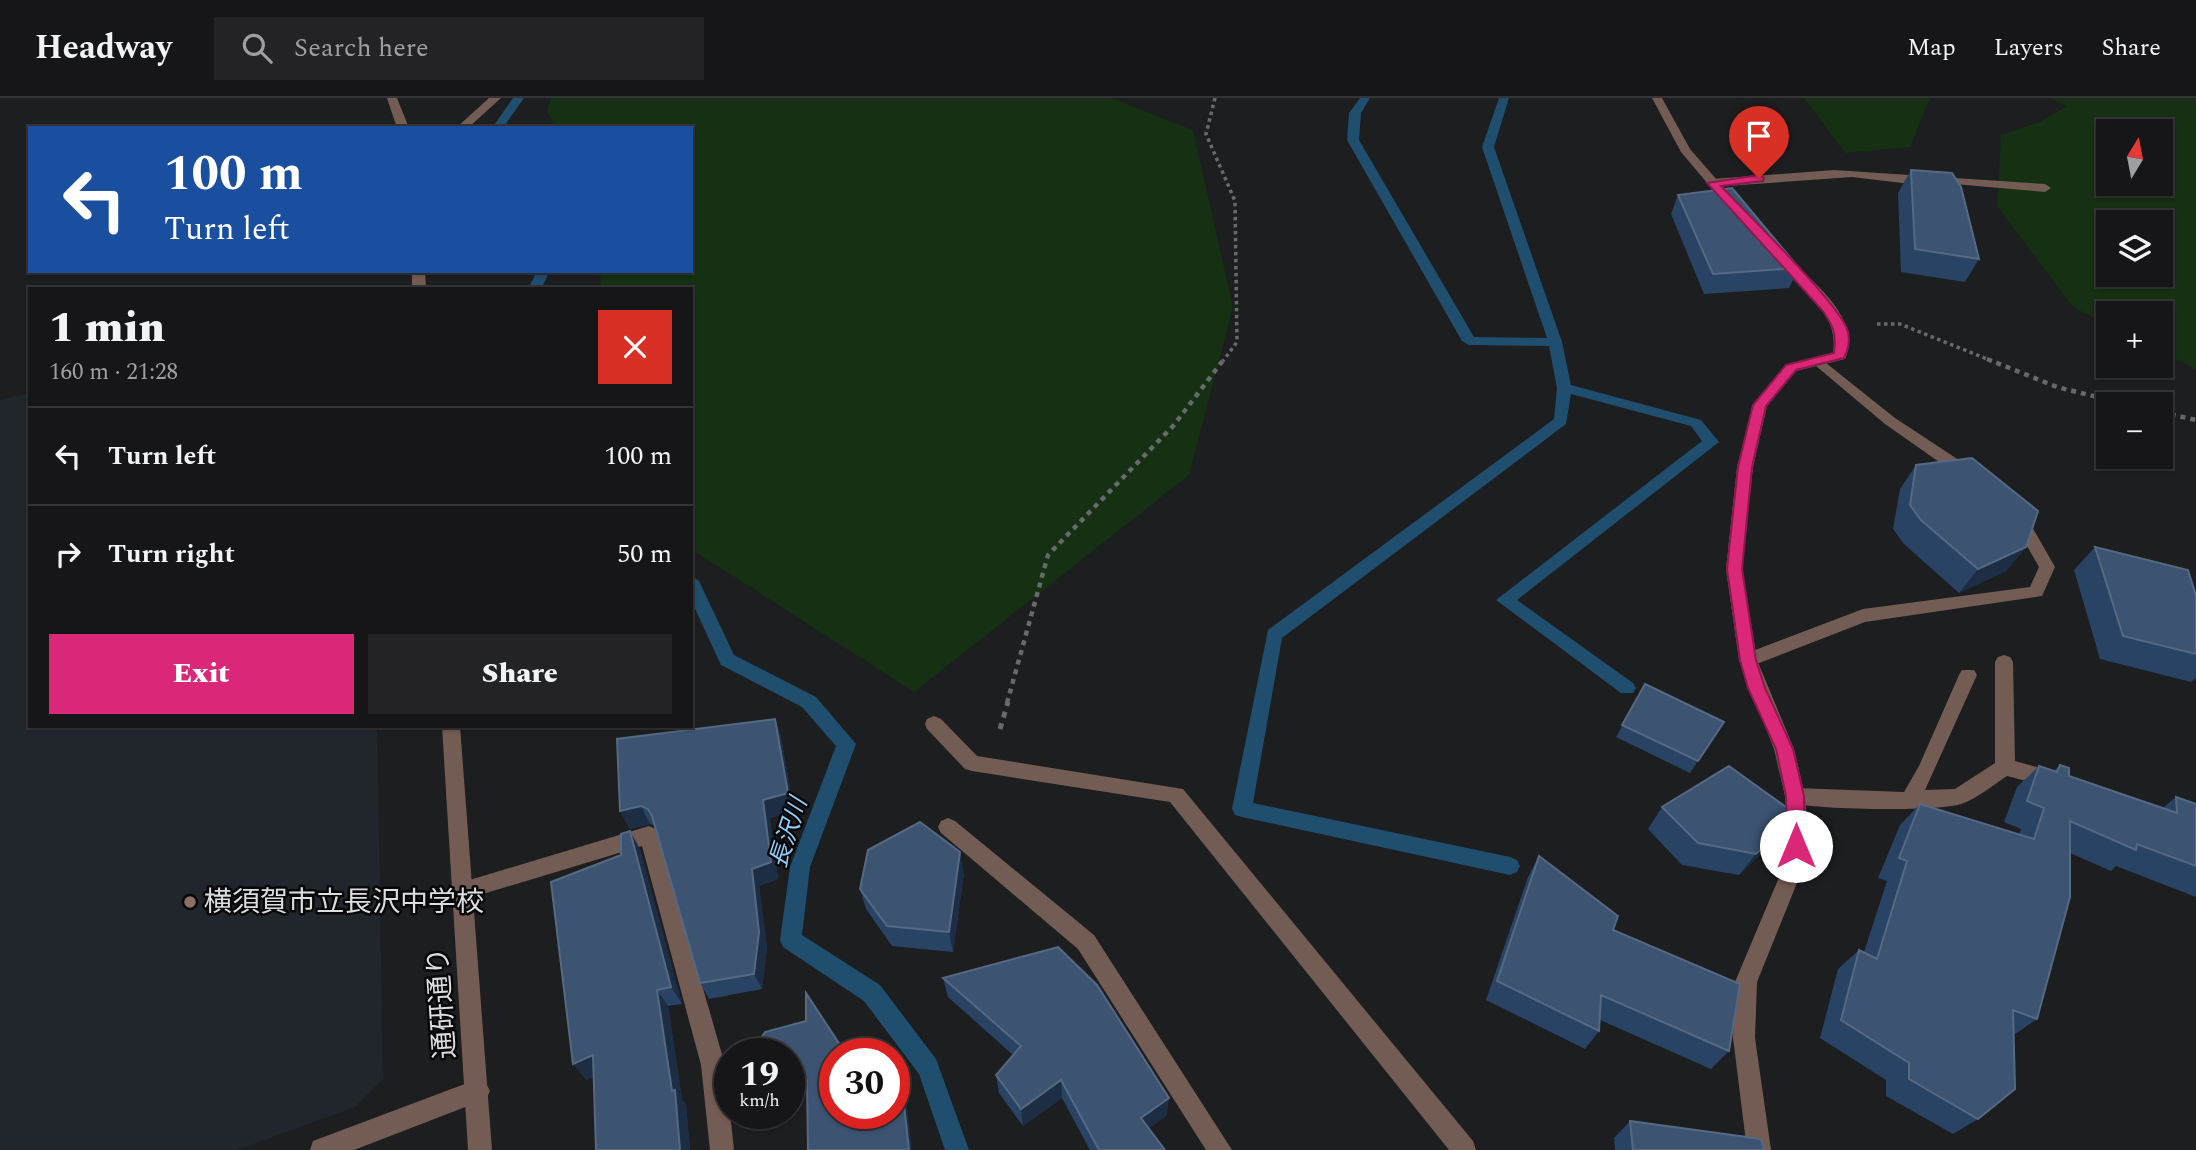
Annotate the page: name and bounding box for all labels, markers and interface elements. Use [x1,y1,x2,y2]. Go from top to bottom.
search box [214,17,704,80]
text: Headway [35,23,172,73]
text: Search here [294,28,429,68]
icon: search [238,29,276,67]
text: Map [1907,30,1956,66]
text: Layers [1994,30,2064,66]
text: Share [2102,30,2161,66]
pin [1729,106,1789,178]
icon: arrive [1740,117,1778,155]
north arrow [2096,119,2174,196]
map controls [2096,119,2173,469]
text: 100 m [164,137,303,212]
icon: left [49,154,140,245]
text: Turn left [164,205,290,254]
button: layers [2096,210,2173,287]
text: 1 min [49,297,165,360]
button: + [2096,301,2173,378]
button: close [598,310,672,384]
text: 160 m · 21:28 [49,355,178,390]
button: − [2096,392,2173,469]
text: Turn left [108,436,216,476]
text: 100 m [604,436,672,476]
icon: left [49,437,87,475]
text: Turn right [108,534,235,574]
text: 50 m [617,534,672,574]
icon: right [49,535,87,573]
button: Exit [49,634,354,714]
button: Share [368,634,672,714]
water label: 長沢川 [761,790,818,873]
position arrow [1759,809,1833,883]
place label: 横須賀市立長沢中学校 [204,881,484,924]
marker: 横須賀市立長沢中学校 [182,894,198,910]
street label: 通研通り [417,946,467,1060]
speed limit sign: 30 [819,1038,910,1129]
text: 19 [740,1048,779,1101]
text: km/h [739,1087,780,1114]

